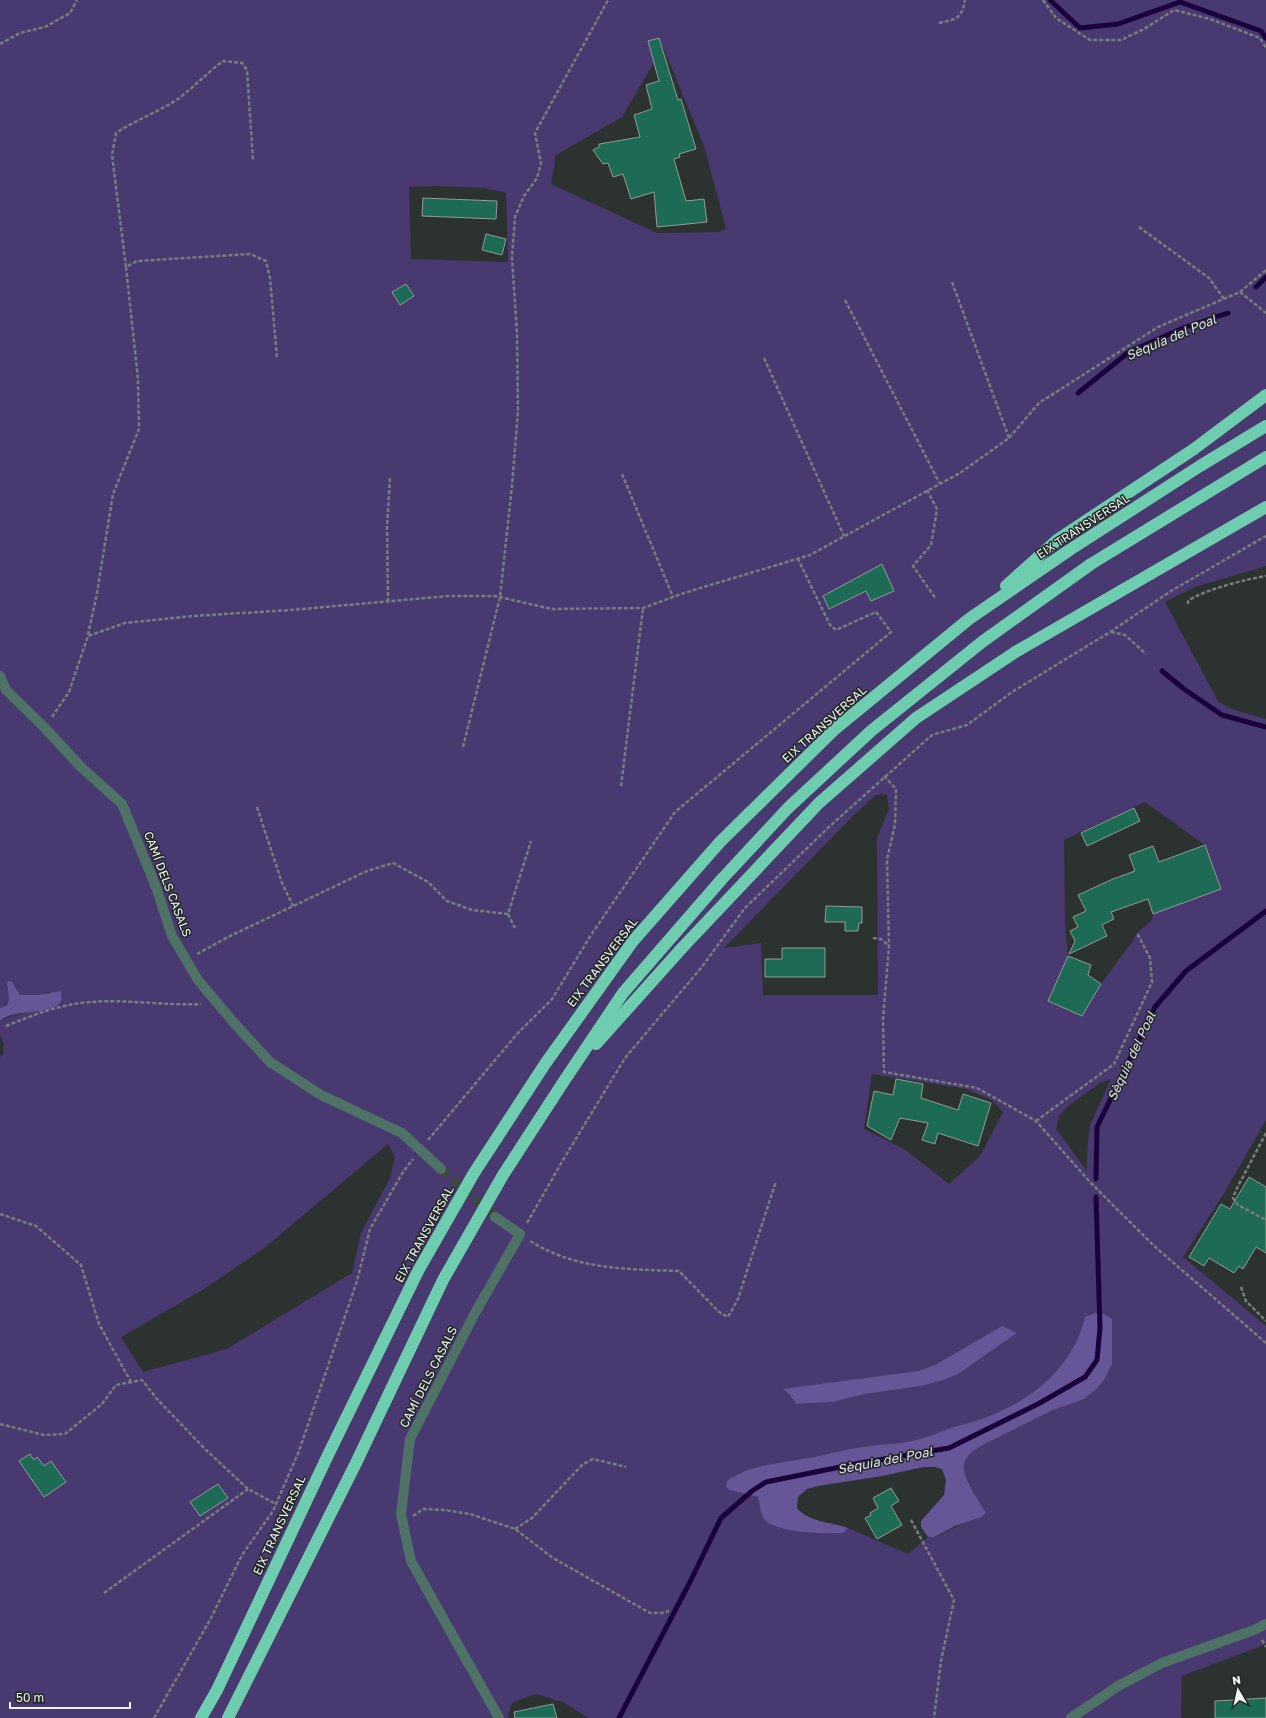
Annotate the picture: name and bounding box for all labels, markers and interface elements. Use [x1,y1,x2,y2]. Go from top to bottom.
water label: Sèquia del Poal [1123,310,1219,363]
street label: EIX TRANSVERSAL [1034,490,1133,562]
street label: EIX TRANSVERSAL [779,682,869,766]
street label: CAMÍ DELS CASALS [141,829,195,939]
street label: EIX TRANSVERSAL [563,914,641,1010]
water label: Sèquia del Poal [1103,1008,1159,1103]
street label: EIX TRANSVERSAL [391,1183,457,1285]
street label: CAMÍ DELS CASALS [396,1324,460,1430]
water label: Sèquia del Poal [836,1443,935,1477]
street label: EIX TRANSVERSAL [249,1473,309,1577]
north arrow [1218,1670,1258,1710]
text: N [1231,1673,1242,1687]
scale bar [10,1684,130,1710]
text: 50 m [16,1690,44,1705]

